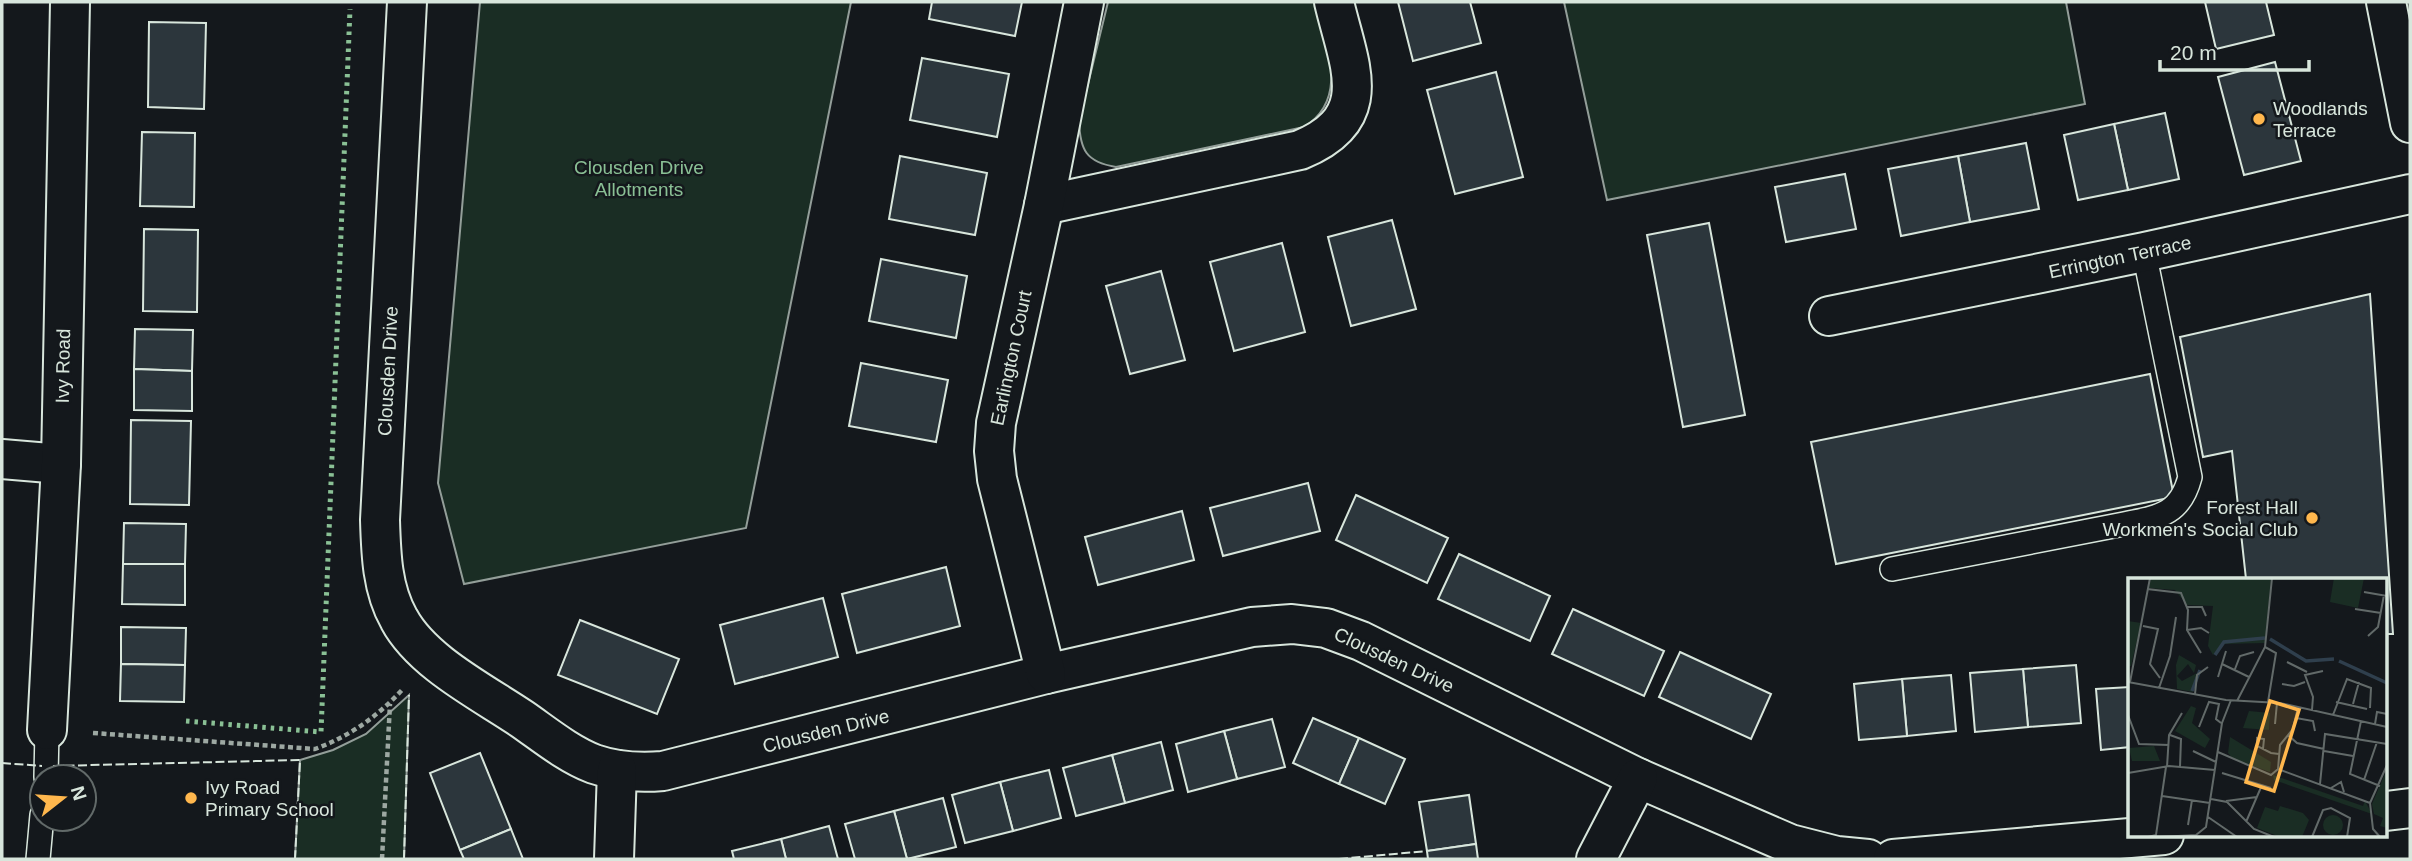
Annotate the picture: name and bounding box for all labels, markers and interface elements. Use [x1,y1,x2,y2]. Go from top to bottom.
scale bar [2160,28,2309,72]
text: 20 m [2170,41,2217,64]
place label: Woodlands Terrace [2273,98,2368,141]
marker: Woodlands Terrace [2251,111,2267,127]
park label: Clousden Drive Allotments [574,157,704,200]
street label: Errington Terrace [2047,232,2193,282]
street label: Earlington Court [986,288,1036,427]
street label: Clousden Drive [374,306,402,436]
street label: Ivy Road [52,328,74,404]
place label: Forest Hall Workmen's Social Club [2103,497,2298,540]
marker: Forest Hall Workmen's Social Club [2304,510,2320,526]
inset map [2128,578,2388,836]
street label: Clousden Drive [1331,623,1457,697]
street label: Clousden Drive [760,705,892,757]
north arrow [28,763,98,833]
place label: Ivy Road Primary School [205,777,334,820]
text: N [67,784,91,803]
marker: Ivy Road Primary School [183,790,199,806]

